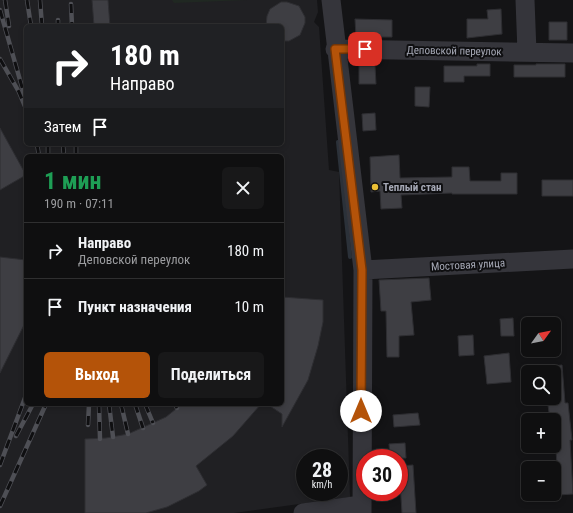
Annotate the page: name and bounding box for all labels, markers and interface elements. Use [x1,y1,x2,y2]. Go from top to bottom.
pin [348,32,382,66]
icon: arrive [354,38,376,60]
text: 180 m [110,39,180,72]
icon: right [44,40,96,92]
street label: Деповской переулок [406,44,502,58]
text: Направо [110,73,175,94]
icon: arrive [89,116,111,138]
text: Затем [44,118,81,136]
text: 1 мин [44,167,102,195]
button: close [222,167,264,209]
place label: Теплый стан [383,181,441,194]
marker: Теплый стан [370,182,380,192]
text: 190 m · 07:11 [44,196,114,211]
text: Направо [78,234,131,252]
icon: right [44,240,66,262]
text: 180 m [227,242,264,260]
text: Деповской переулок [78,252,190,267]
street label: Мостовая улица [431,257,505,273]
icon: arrive [44,296,66,318]
text: Пункт назначения [78,298,192,316]
text: 10 m [234,298,264,316]
north arrow [521,317,561,357]
map controls [521,317,561,501]
button: Выход [44,352,150,398]
button: Поделиться [158,352,264,398]
button: search [521,365,561,405]
position arrow [340,390,382,432]
button: + [521,413,561,453]
speed limit sign: 30 [356,449,408,501]
text: 28 [312,458,332,482]
button: − [521,461,561,501]
text: km/h [312,479,332,490]

